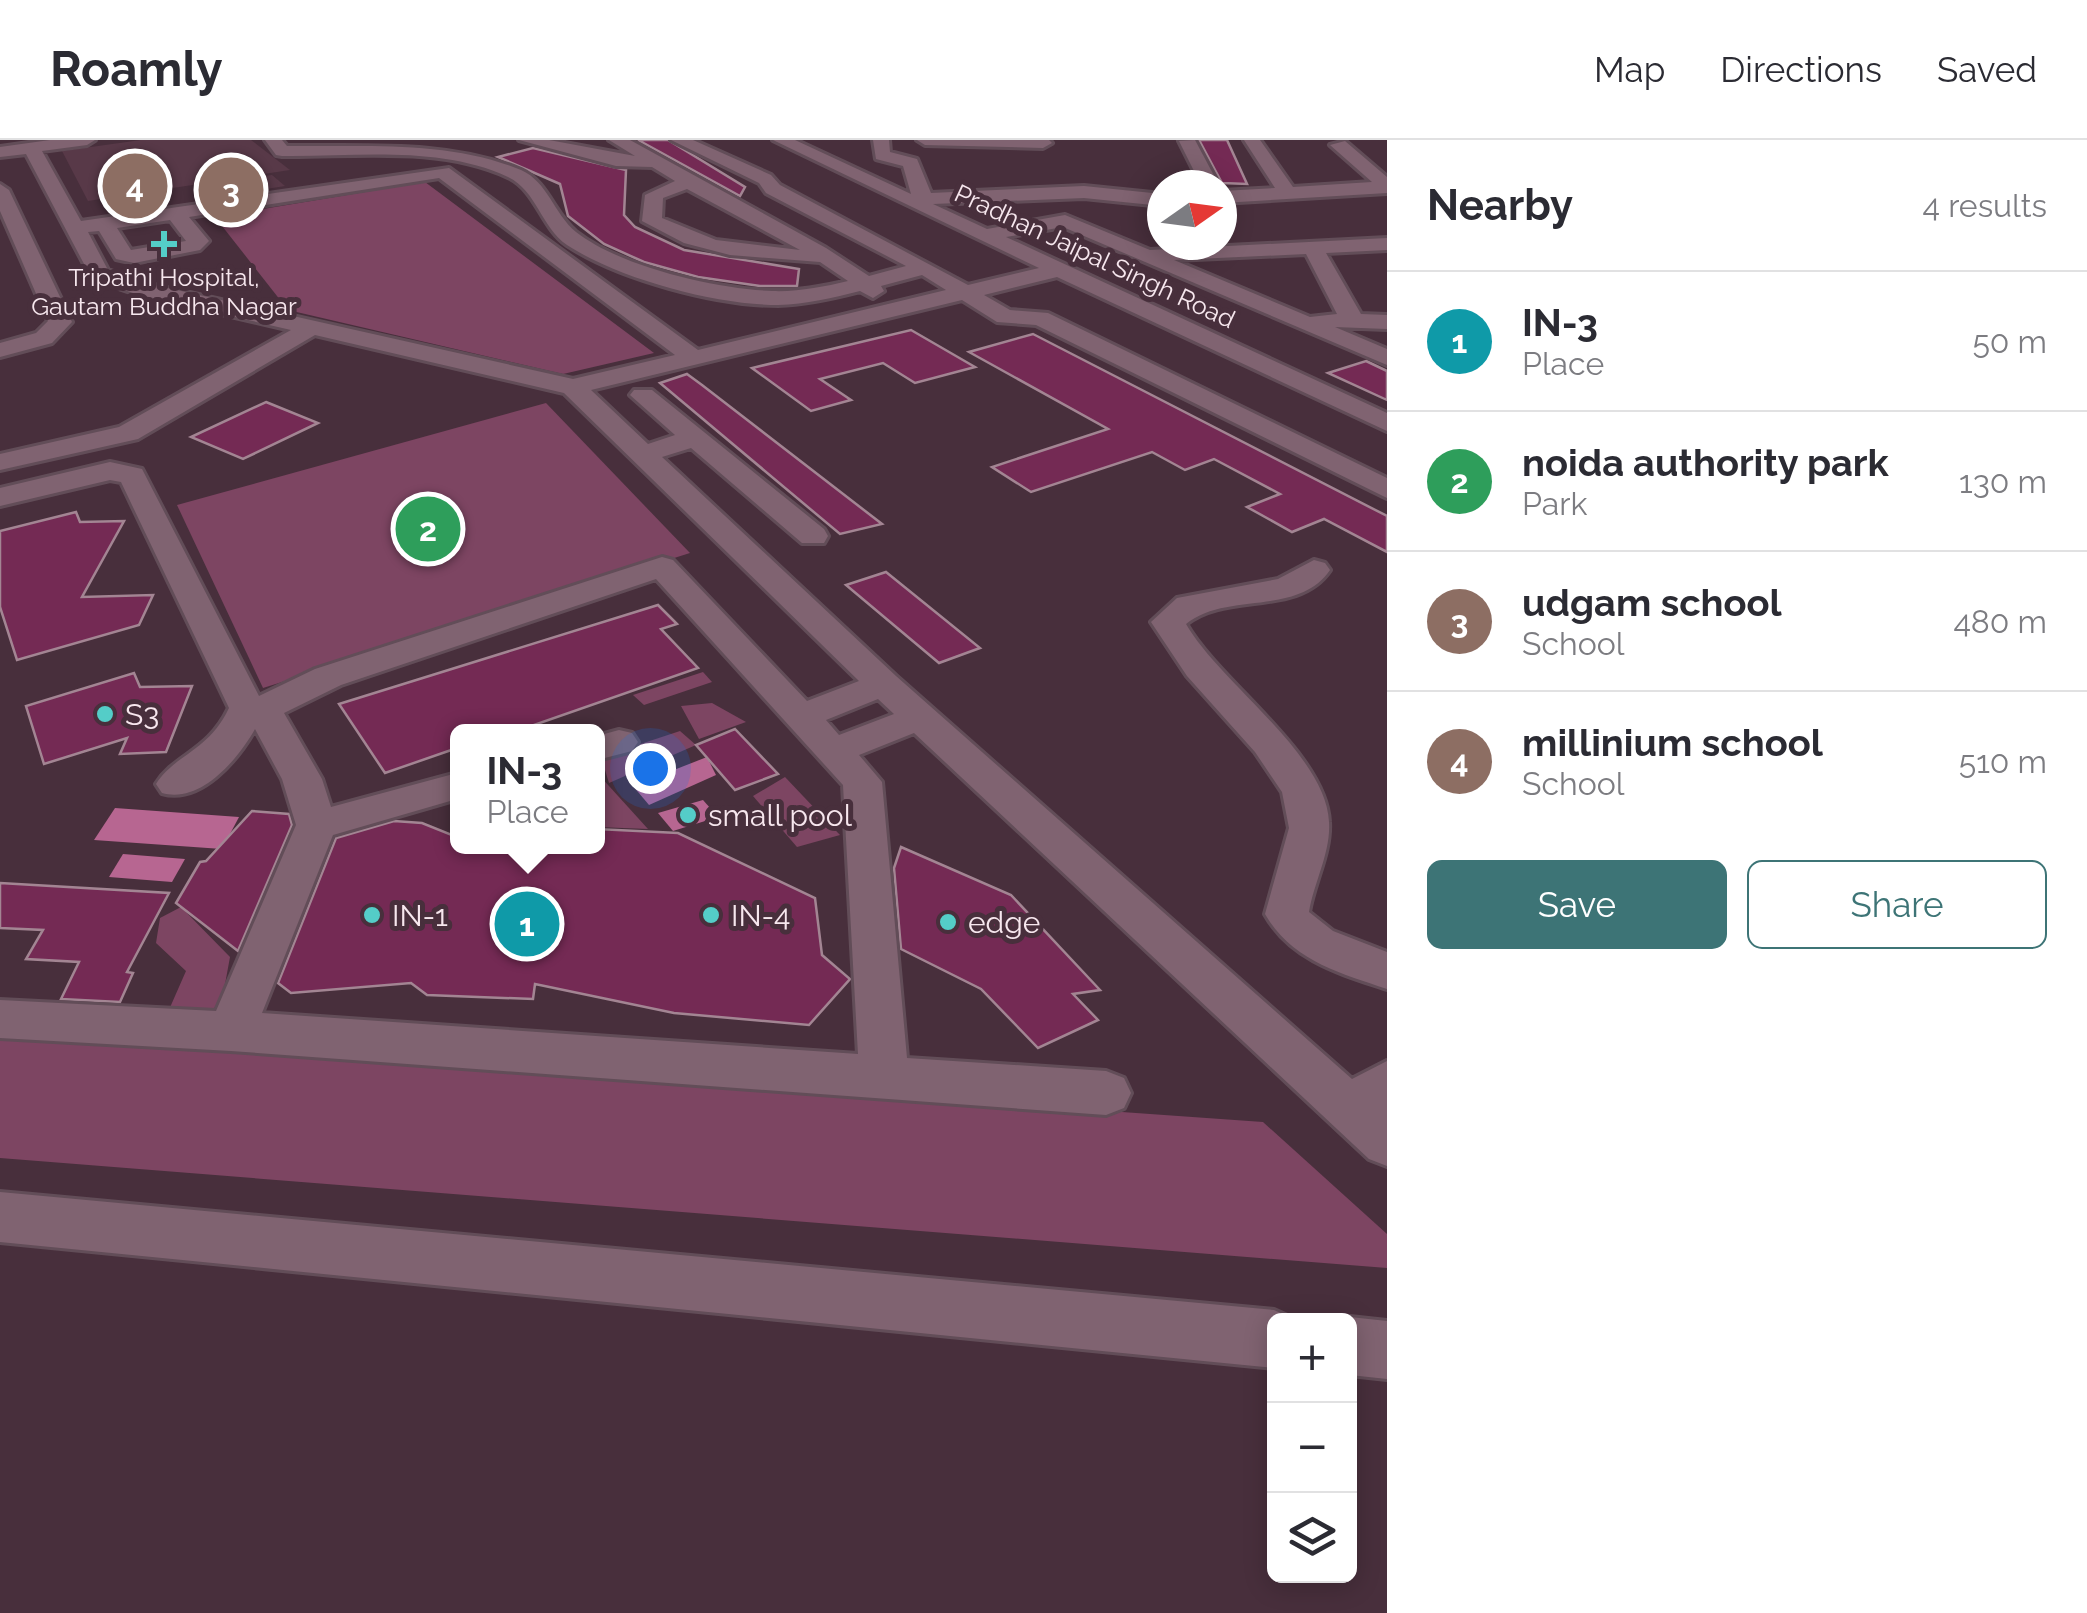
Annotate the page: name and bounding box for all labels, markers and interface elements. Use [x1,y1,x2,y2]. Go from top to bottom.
text: Roamly [50,41,223,97]
text: Map [1594,49,1665,90]
text: Directions [1720,49,1882,90]
text: Saved [1937,49,2037,90]
pin: 4 [102,148,168,224]
pin: 3 [198,152,264,228]
north arrow [1147,170,1237,260]
street label: Pradhan Jaipal Singh Road [950,178,1240,334]
text: Nearby [1427,181,1573,230]
text: 4 results [1923,187,2047,224]
marker: Tripathi Hospital, Gautam Buddha Nagar [151,231,177,257]
place label: Tripathi Hospital, Gautam Buddha Nagar [31,262,297,321]
text: IN-3 [1522,300,1598,345]
text: 1 [1452,323,1467,360]
text: 50 m [1972,323,2047,360]
text: Place [1522,345,1604,382]
text: noida authority park [1522,440,1889,485]
text: 2 [1450,463,1469,500]
text: 130 m [1959,463,2047,500]
text: Park [1522,485,1587,522]
pin: 2 [396,492,460,566]
text: udgam school [1522,580,1782,625]
text: 3 [1451,603,1468,640]
text: 480 m [1953,603,2047,640]
text: School [1522,625,1624,662]
place label: S3 [125,697,159,732]
marker: S3 [94,703,116,725]
text: millinium school [1522,720,1823,765]
popup [450,724,605,854]
your location [625,743,676,794]
text: 4 [1450,743,1469,780]
text: 510 m [1959,743,2047,780]
text: IN-3 [486,748,562,793]
text: School [1522,765,1624,802]
text: Place [486,793,569,830]
place label: small pool [708,798,853,833]
marker: small pool [677,804,699,826]
button: Save [1427,860,1727,949]
button: Share [1747,860,2047,949]
pin: 1 [494,886,560,962]
place label: IN-1 [392,898,448,933]
place label: IN-4 [731,898,790,933]
marker: IN-1 [361,904,383,926]
marker: IN-4 [700,904,722,926]
place label: edge [968,905,1040,940]
marker: edge [937,911,959,933]
map controls [1267,1313,1357,1583]
button: + [1267,1313,1357,1403]
button: − [1267,1403,1357,1493]
button: layers [1267,1493,1357,1583]

